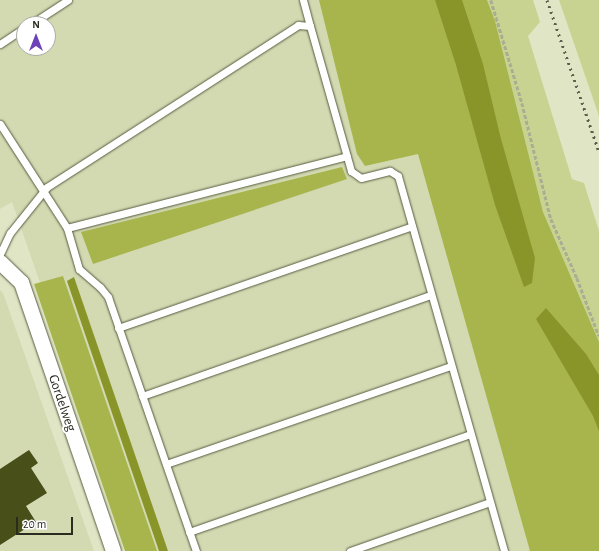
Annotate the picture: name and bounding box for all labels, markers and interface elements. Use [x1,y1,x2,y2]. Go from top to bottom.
north arrow [16,16,56,56]
text: N [32,19,40,30]
street label: Gordelweg [44,372,80,434]
scale bar [18,509,75,535]
text: 20 m [23,518,46,530]

